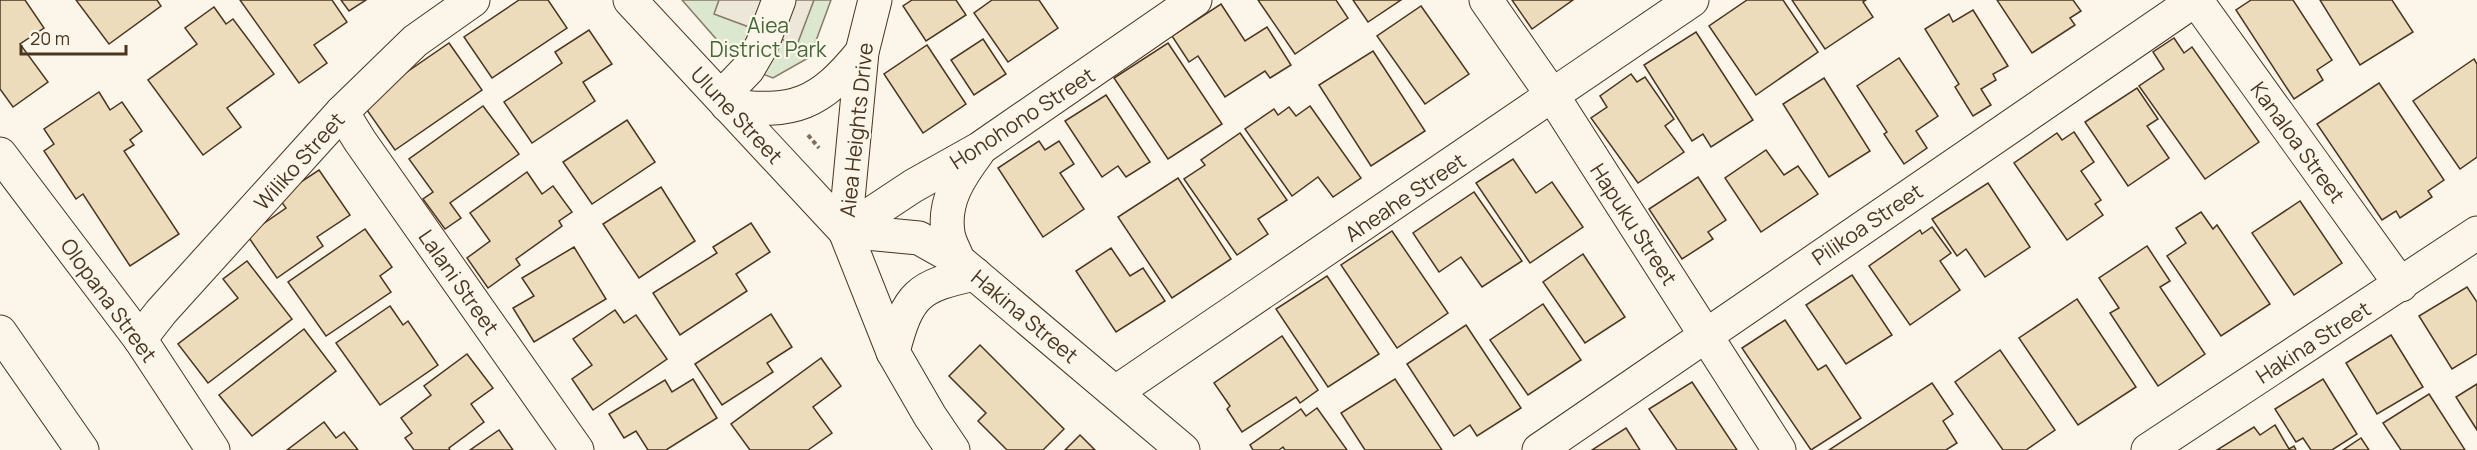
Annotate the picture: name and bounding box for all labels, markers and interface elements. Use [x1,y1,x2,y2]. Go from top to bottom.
park label: Aiea District Park [710,11,827,63]
scale bar [21,18,126,56]
text: 20 m [30,26,70,50]
street label: Aiea Heights Drive [833,41,879,219]
street label: Ulune Street [685,61,789,169]
street label: Honohono Street [944,61,1100,175]
street label: Kanaloa Street [2245,76,2351,208]
street label: Wiliko Street [248,106,350,216]
street label: Aheahe Street [1339,146,1471,248]
street label: Hapuku Street [1584,158,1684,290]
street label: Pilikoa Street [1806,177,1928,271]
street label: Lalani Street [412,224,506,340]
street label: Olopana Street [55,232,163,368]
street label: Hakina Street [966,263,1084,369]
street label: Hakina Street [2250,294,2376,390]

